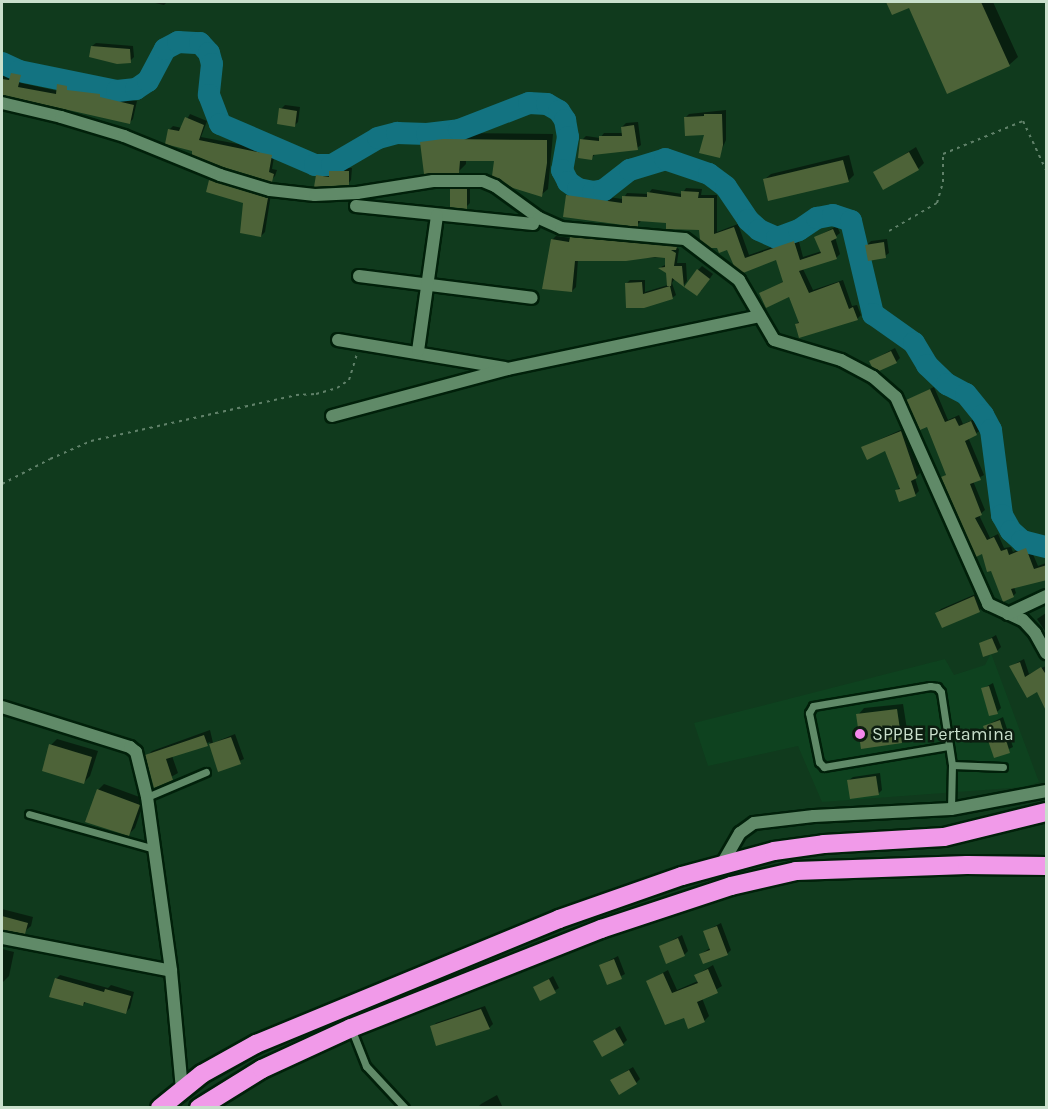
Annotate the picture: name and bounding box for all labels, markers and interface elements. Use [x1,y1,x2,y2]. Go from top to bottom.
place label: SPPBE Pertamina [872,723,1014,745]
marker: SPPBE Pertamina [853,727,867,741]

